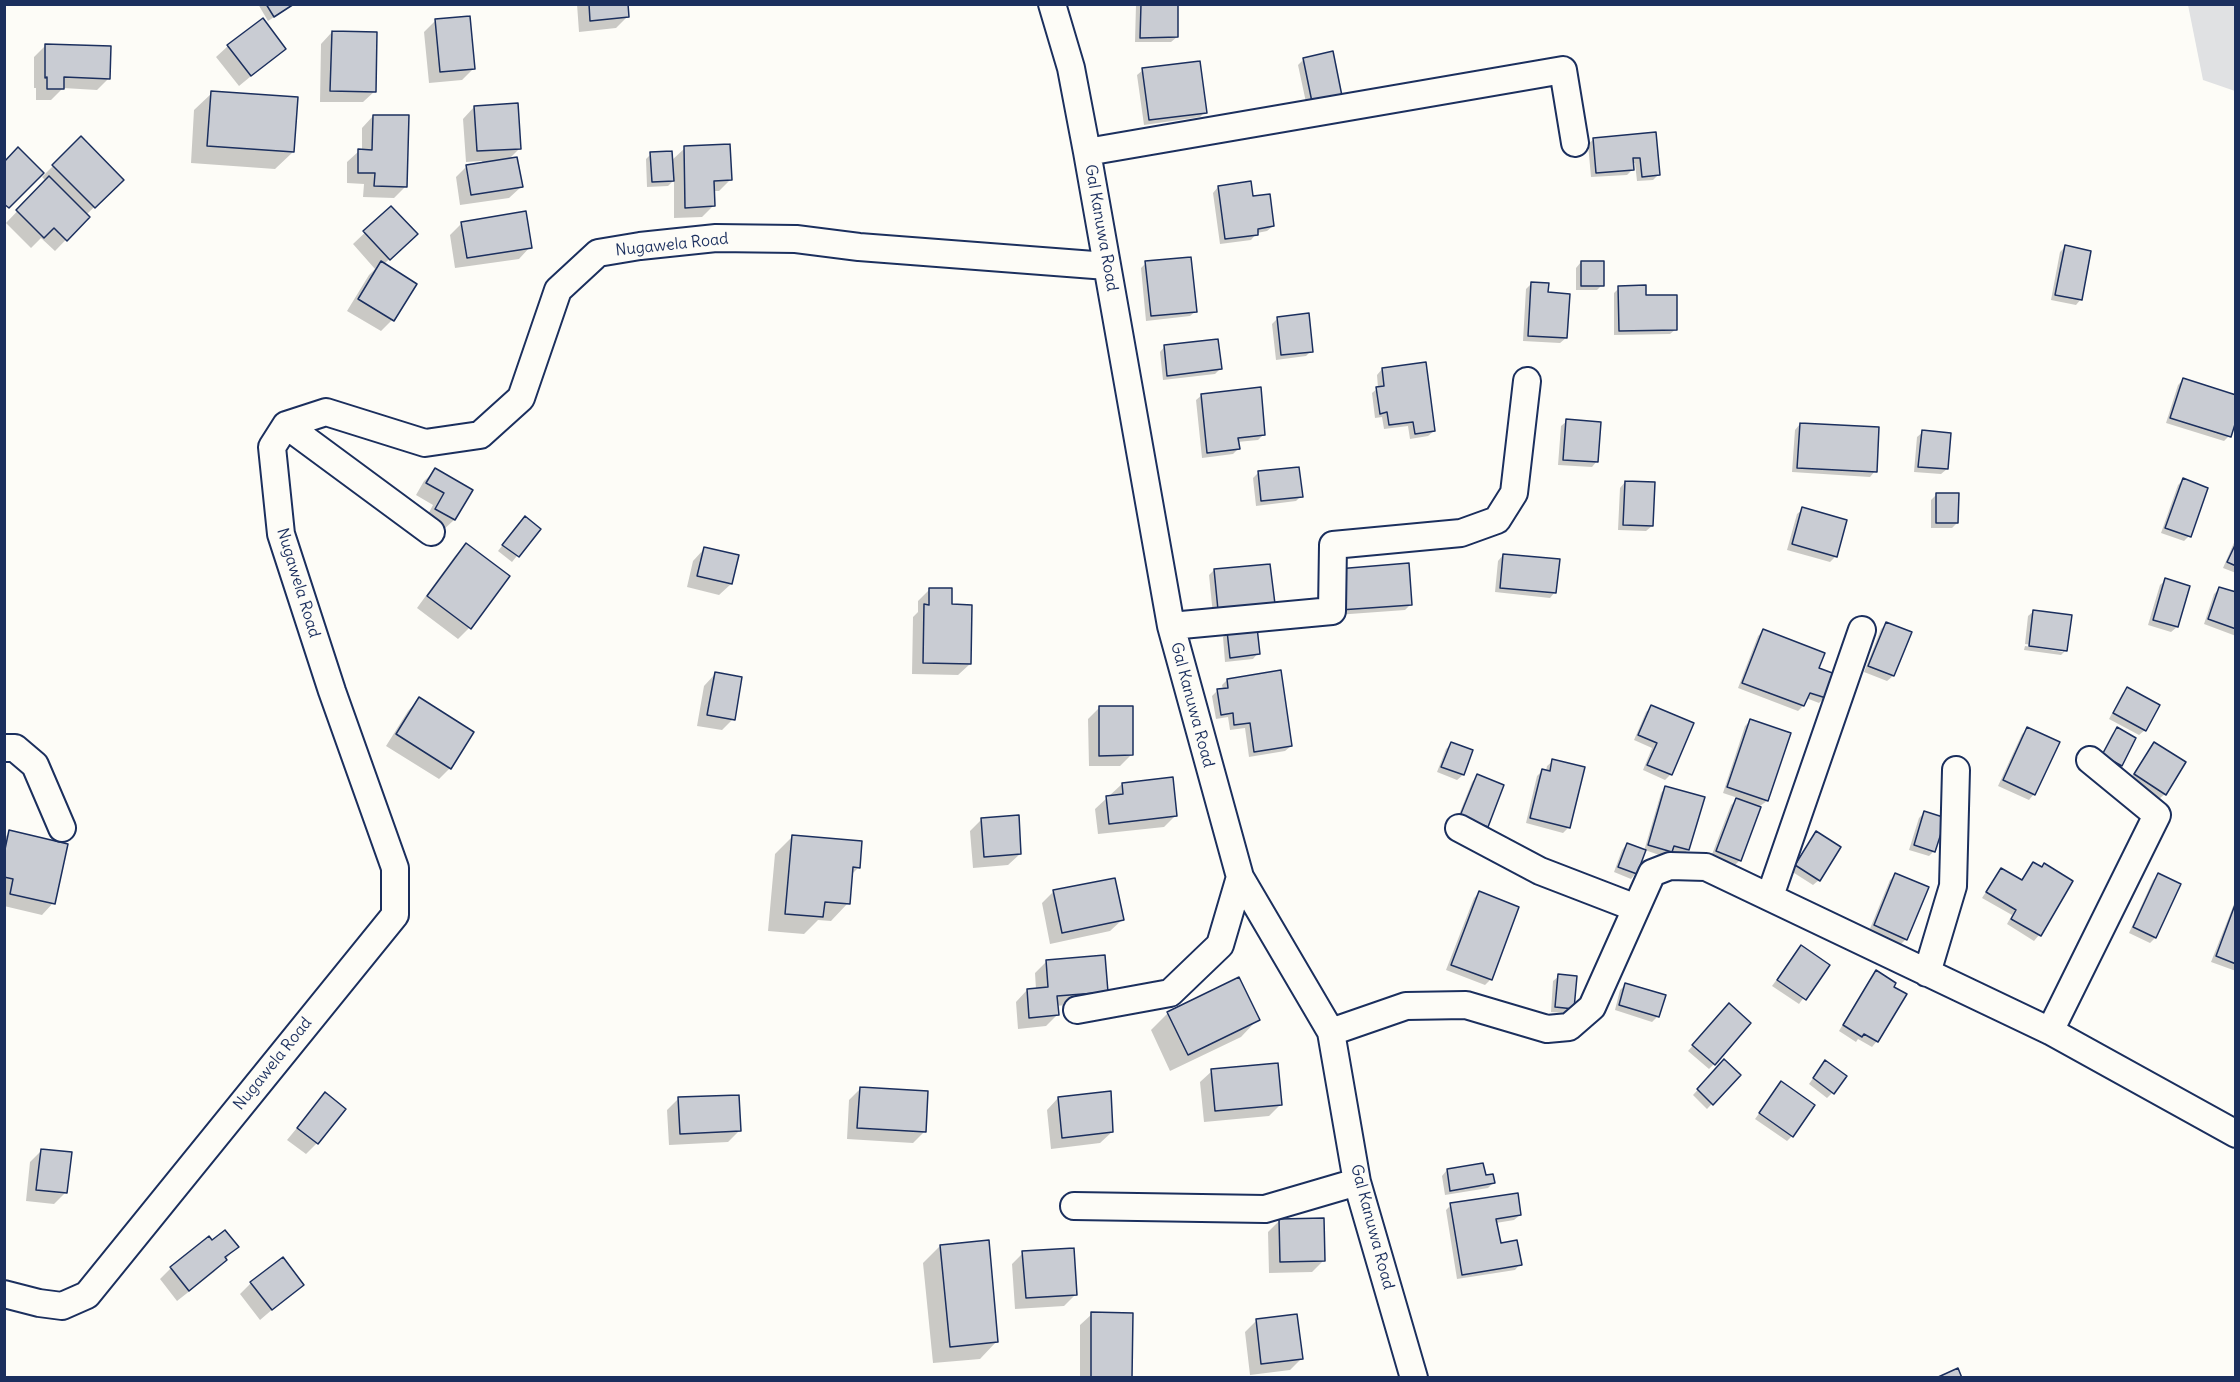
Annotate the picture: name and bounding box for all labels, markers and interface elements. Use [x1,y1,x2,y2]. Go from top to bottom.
street label: Gal Kanuwa Road [1080,163,1122,293]
street label: Nugawela Road [615,230,729,260]
street label: Nugawela Road [272,526,324,640]
street label: Gal Kanuwa Road [1166,640,1218,770]
street label: Nugawela Road [230,1014,316,1114]
street label: Gal Kanuwa Road [1346,1162,1398,1292]

